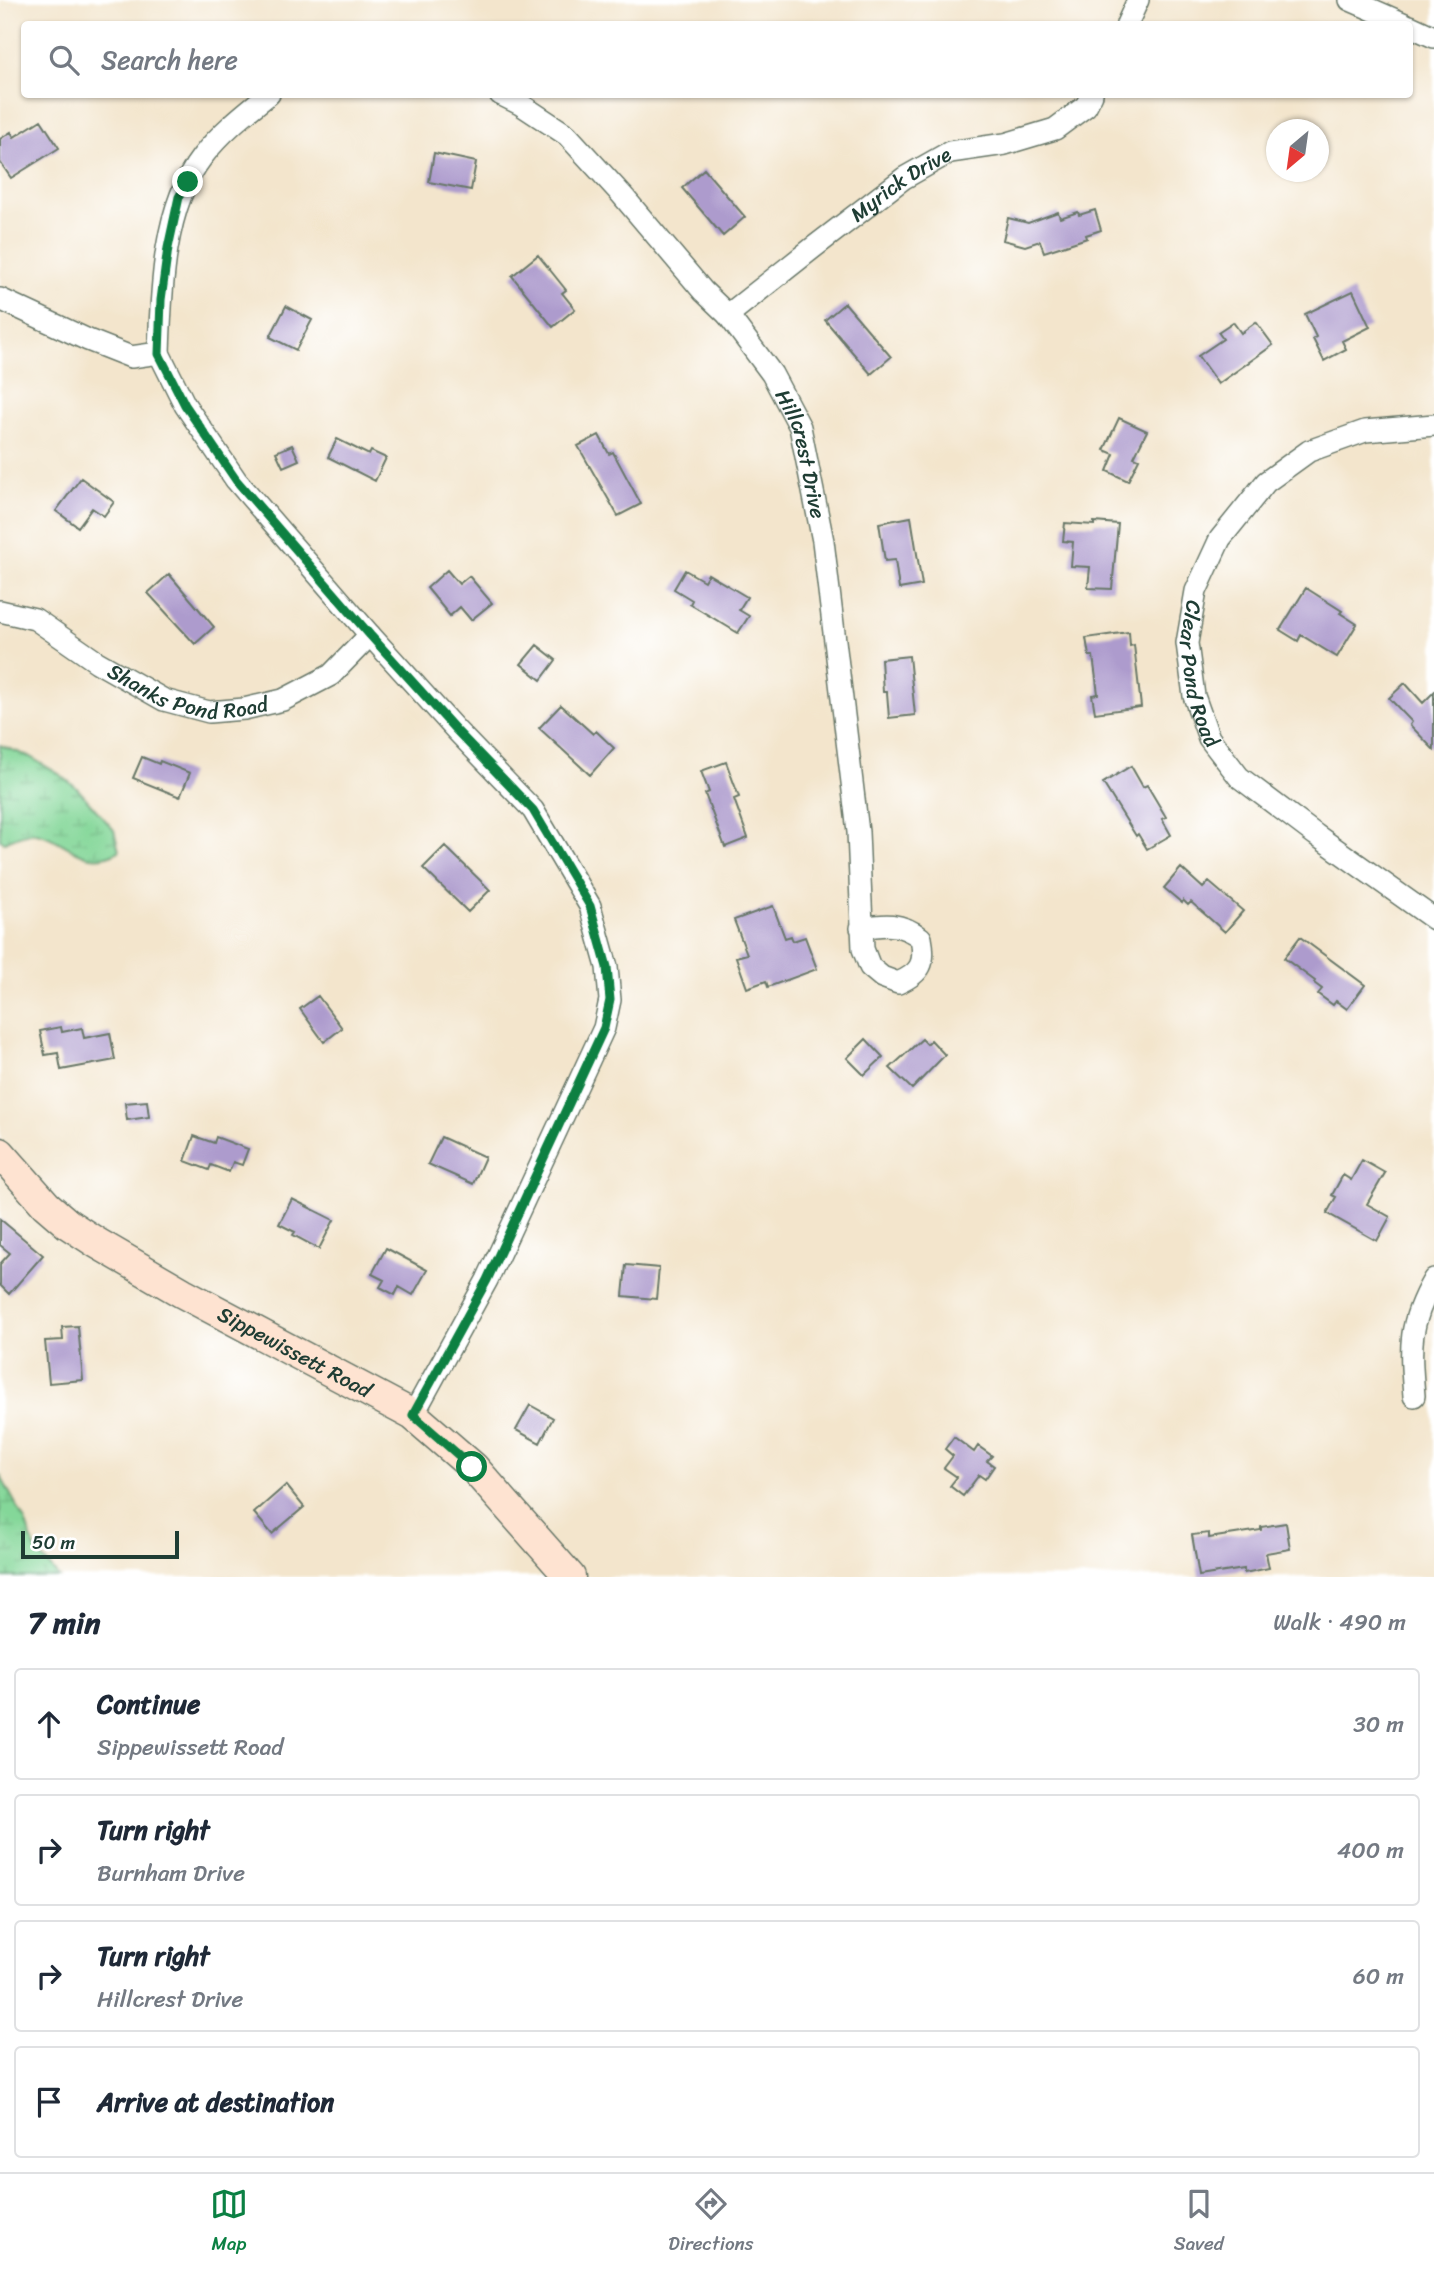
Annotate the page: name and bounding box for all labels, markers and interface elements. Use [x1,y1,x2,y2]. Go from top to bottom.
search box [21,21,1413,98]
text: Search here [101,37,238,83]
icon: search [45,41,83,79]
north arrow [1266,119,1329,182]
street label: Myrick Drive [841,136,959,232]
route end [172,166,203,197]
street label: Hillcrest Drive [764,382,837,522]
street label: Clear Pond Road [1168,597,1231,758]
street label: Shanks Pond Road [100,653,274,731]
street label: Sippewissett Road [210,1296,380,1410]
route start [456,1451,487,1482]
text: 50 m [32,1526,75,1559]
scale bar [21,1528,178,1560]
text: 7 min [28,1596,100,1650]
text: Walk · 490 m [1273,1602,1406,1643]
text: Continue [97,1681,200,1727]
text: 30 m [1353,1704,1404,1745]
icon: ahead [30,1705,68,1743]
text: Sippewissett Road [97,1727,283,1768]
text: Turn right [97,1807,210,1853]
text: 400 m [1337,1830,1404,1871]
icon: right [30,1831,68,1869]
text: Burnham Drive [97,1853,245,1894]
text: Turn right [97,1933,210,1979]
text: 60 m [1353,1956,1404,1997]
icon: right [30,1957,68,1995]
text: Hillcrest Drive [97,1979,243,2020]
text: Arrive at destination [97,2079,334,2125]
icon: arrive [30,2083,68,2121]
tab: Map [210,2185,248,2260]
tab: Directions [668,2185,754,2260]
tab: Saved [1174,2185,1224,2260]

